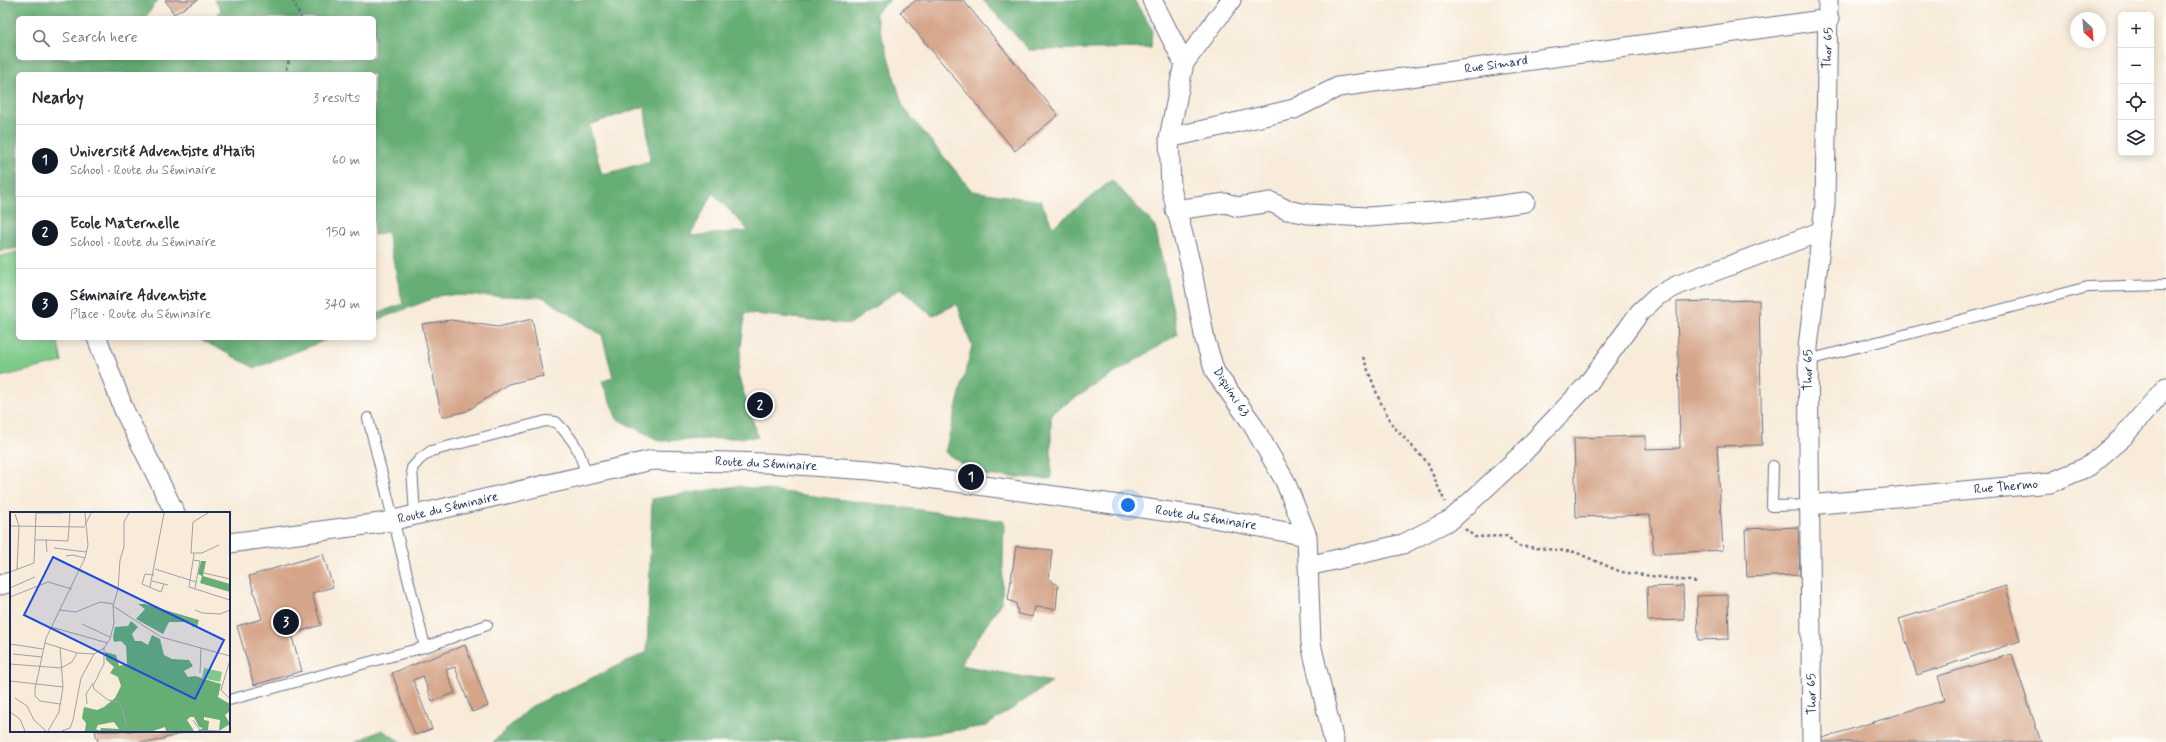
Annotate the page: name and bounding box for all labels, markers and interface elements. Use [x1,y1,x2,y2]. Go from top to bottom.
north arrow [2070,12,2106,48]
map controls [2118,12,2154,156]
button: + [2118,12,2154,48]
search box [16,16,376,60]
icon: search [30,27,52,49]
street label: Thor 65 [1818,27,1838,69]
text: Search here [62,28,138,48]
button: − [2118,48,2154,84]
street label: Rue Simard [1463,52,1529,78]
button: locate [2118,84,2154,120]
text: Nearby [32,87,84,109]
text: 3 results [313,90,360,107]
button: layers [2118,120,2154,156]
text: Université Adventiste d’Haïti [70,142,255,162]
text: 1 [42,152,48,169]
text: 60 m [332,152,360,169]
text: School · Route du Séminaire [70,162,216,179]
text: Ecole Maternelle [70,214,180,234]
text: 2 [42,224,48,241]
text: 150 m [326,224,360,241]
text: School · Route du Séminaire [70,234,216,251]
text: Séminaire Adventiste [70,286,207,306]
text: 3 [42,296,48,313]
text: 340 m [325,296,360,313]
text: Place · Route du Séminaire [70,306,211,323]
street label: Thor 65 [1800,349,1817,391]
street label: Diquini 63 [1209,364,1254,420]
pin: 2 [747,390,773,420]
street label: Route du Séminaire [714,453,818,475]
pin: 1 [958,462,984,492]
street label: Rue Thermo [1973,476,2039,498]
street label: Route du Séminaire [396,488,500,528]
your location [1118,495,1138,515]
street label: Route du Séminaire [1154,502,1258,534]
inset map [10,512,230,732]
pin: 3 [273,607,299,637]
street label: Thor 65 [1803,673,1821,715]

